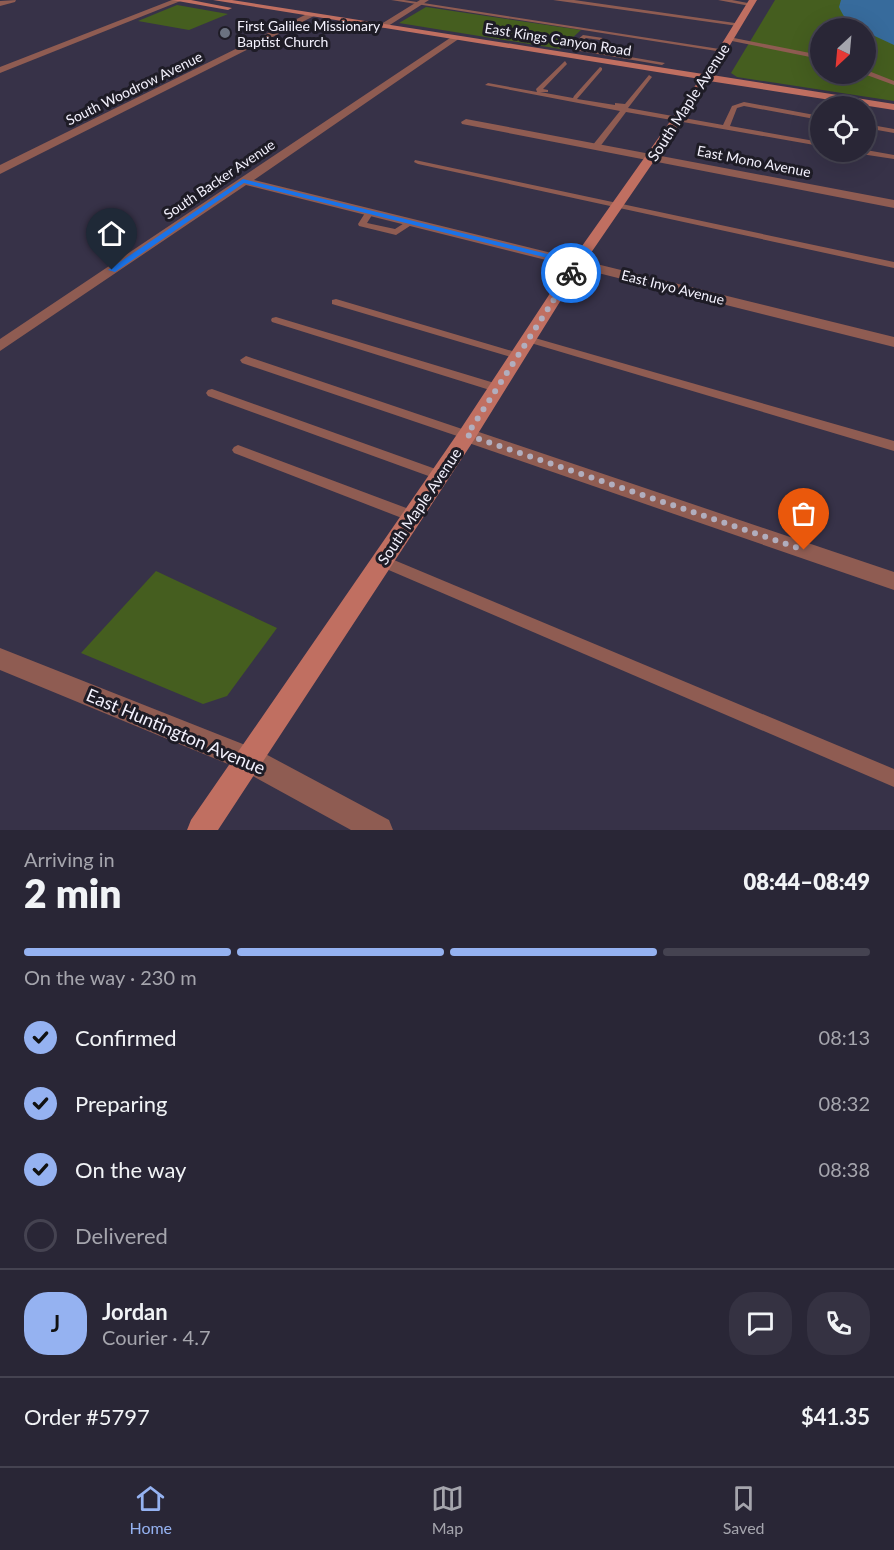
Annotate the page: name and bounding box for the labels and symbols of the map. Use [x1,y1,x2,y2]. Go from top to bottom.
place label: First Galilee Missionary Baptist Church [237,17,381,50]
north arrow [810,18,876,84]
street label: East Kings Canyon Road [483,19,633,59]
marker: First Galilee Missionary Baptist Church [218,26,232,40]
street label: South Maple Avenue [643,40,733,164]
street label: South Woodrow Avenue [63,48,205,128]
street label: South Backer Avenue [160,135,278,223]
street label: East Mono Avenue [696,142,812,180]
pin [86,208,137,270]
courier [541,243,601,303]
street label: East Inyo Avenue [620,266,726,308]
street label: South Maple Avenue [373,444,465,568]
pin [778,488,829,550]
street label: East Huntington Avenue [83,683,269,779]

